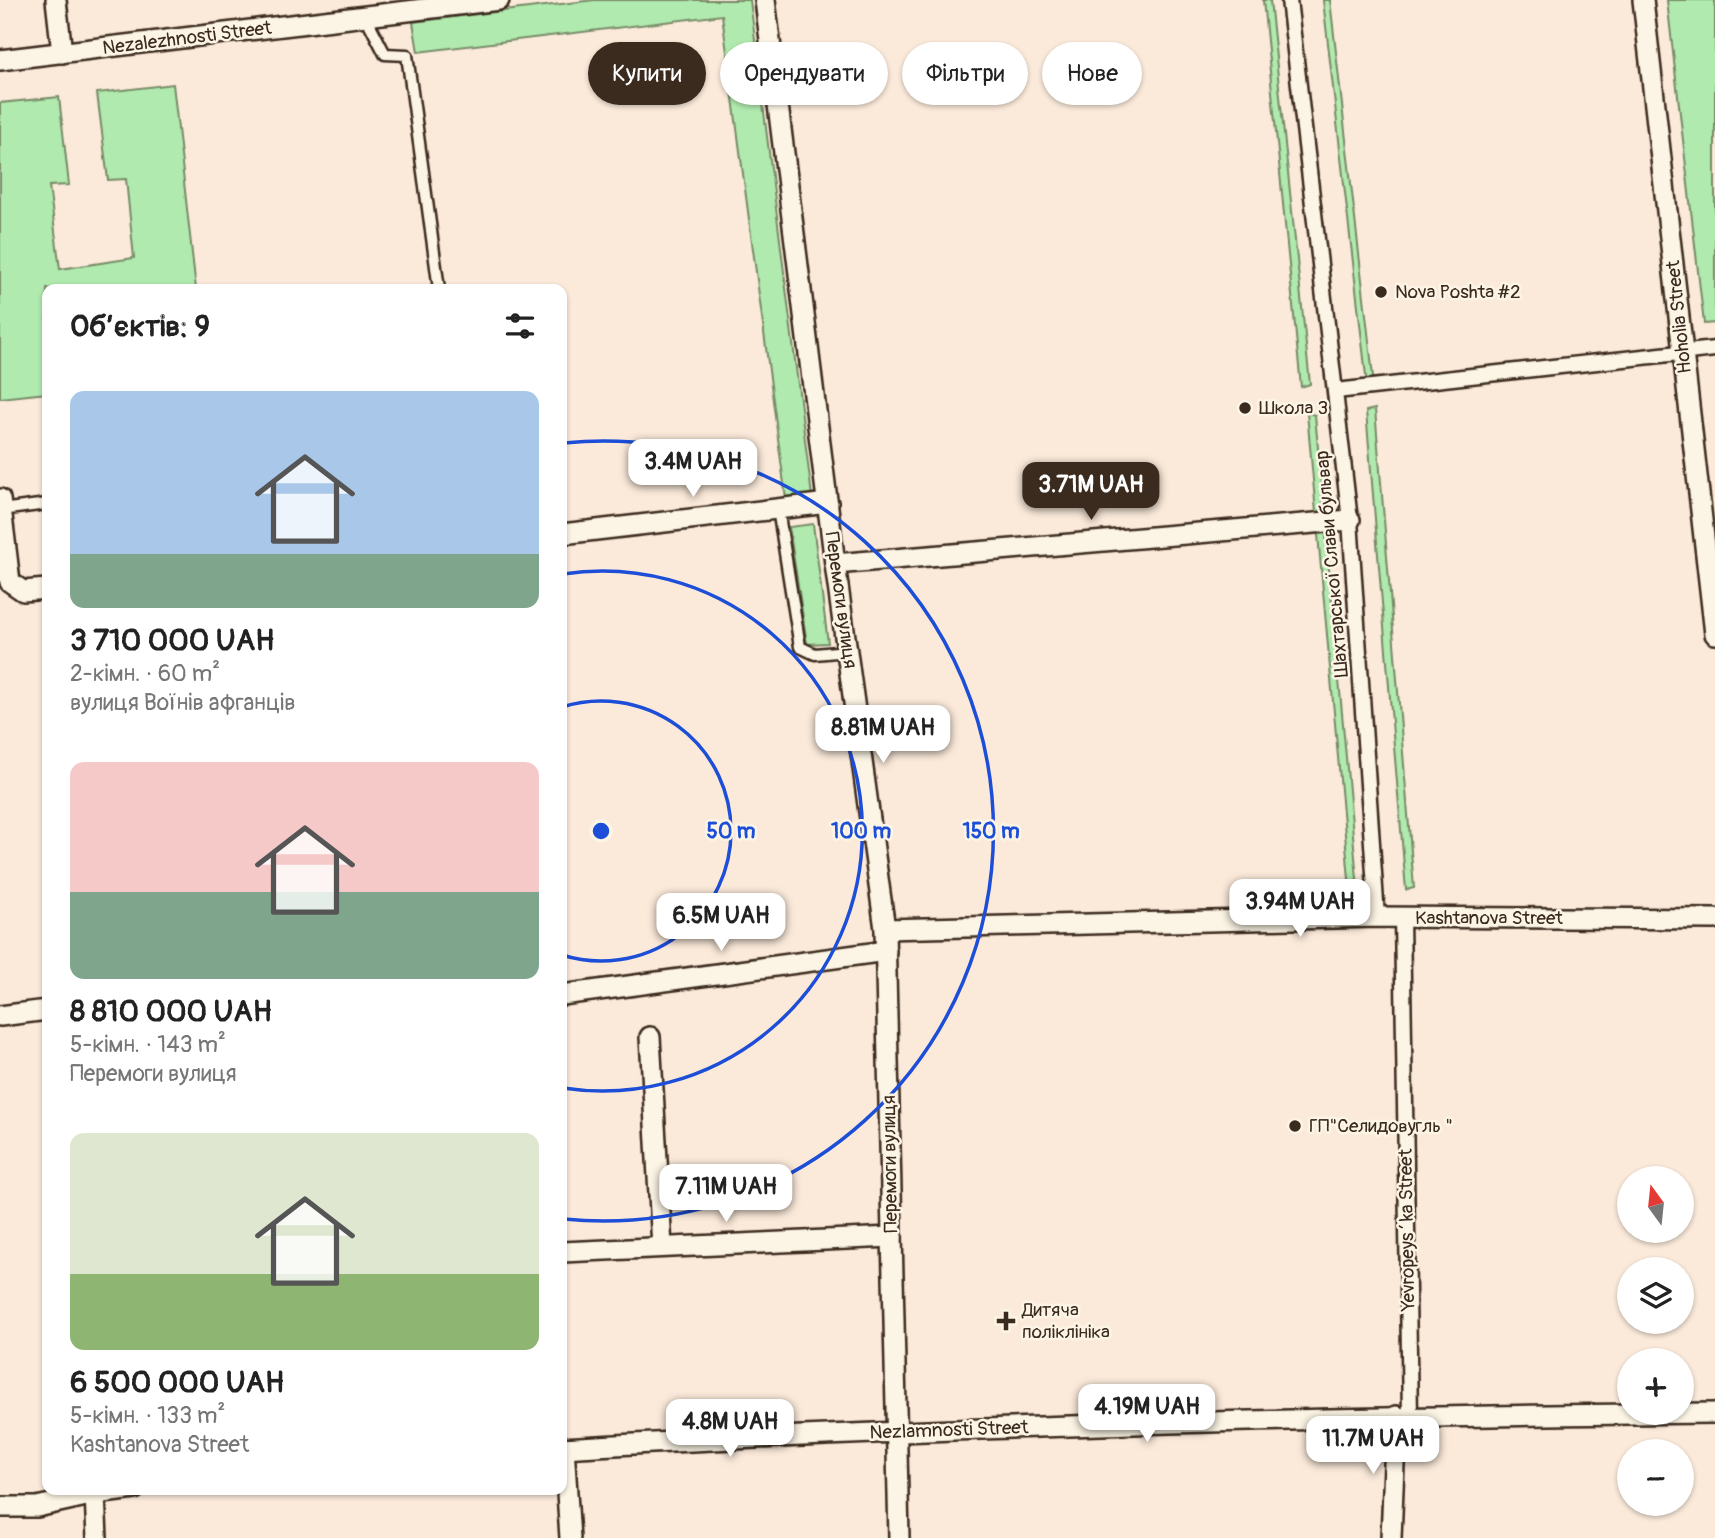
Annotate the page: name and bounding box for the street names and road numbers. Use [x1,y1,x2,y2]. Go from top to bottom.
street label: Nezalezhnosti Street [101,16,273,60]
street label: Hoholia Street [1661,259,1697,375]
street label: Шахтарської Слави бульвар [1310,450,1354,678]
street label: Перемоги вулиця [820,530,862,670]
street label: Kashtanova Street [1415,906,1563,930]
street label: Перемоги вулиця [877,1095,903,1233]
street label: Yevropeysʹka Street [1394,1148,1420,1312]
street label: Nezlamnosti Street [869,1415,1029,1445]

